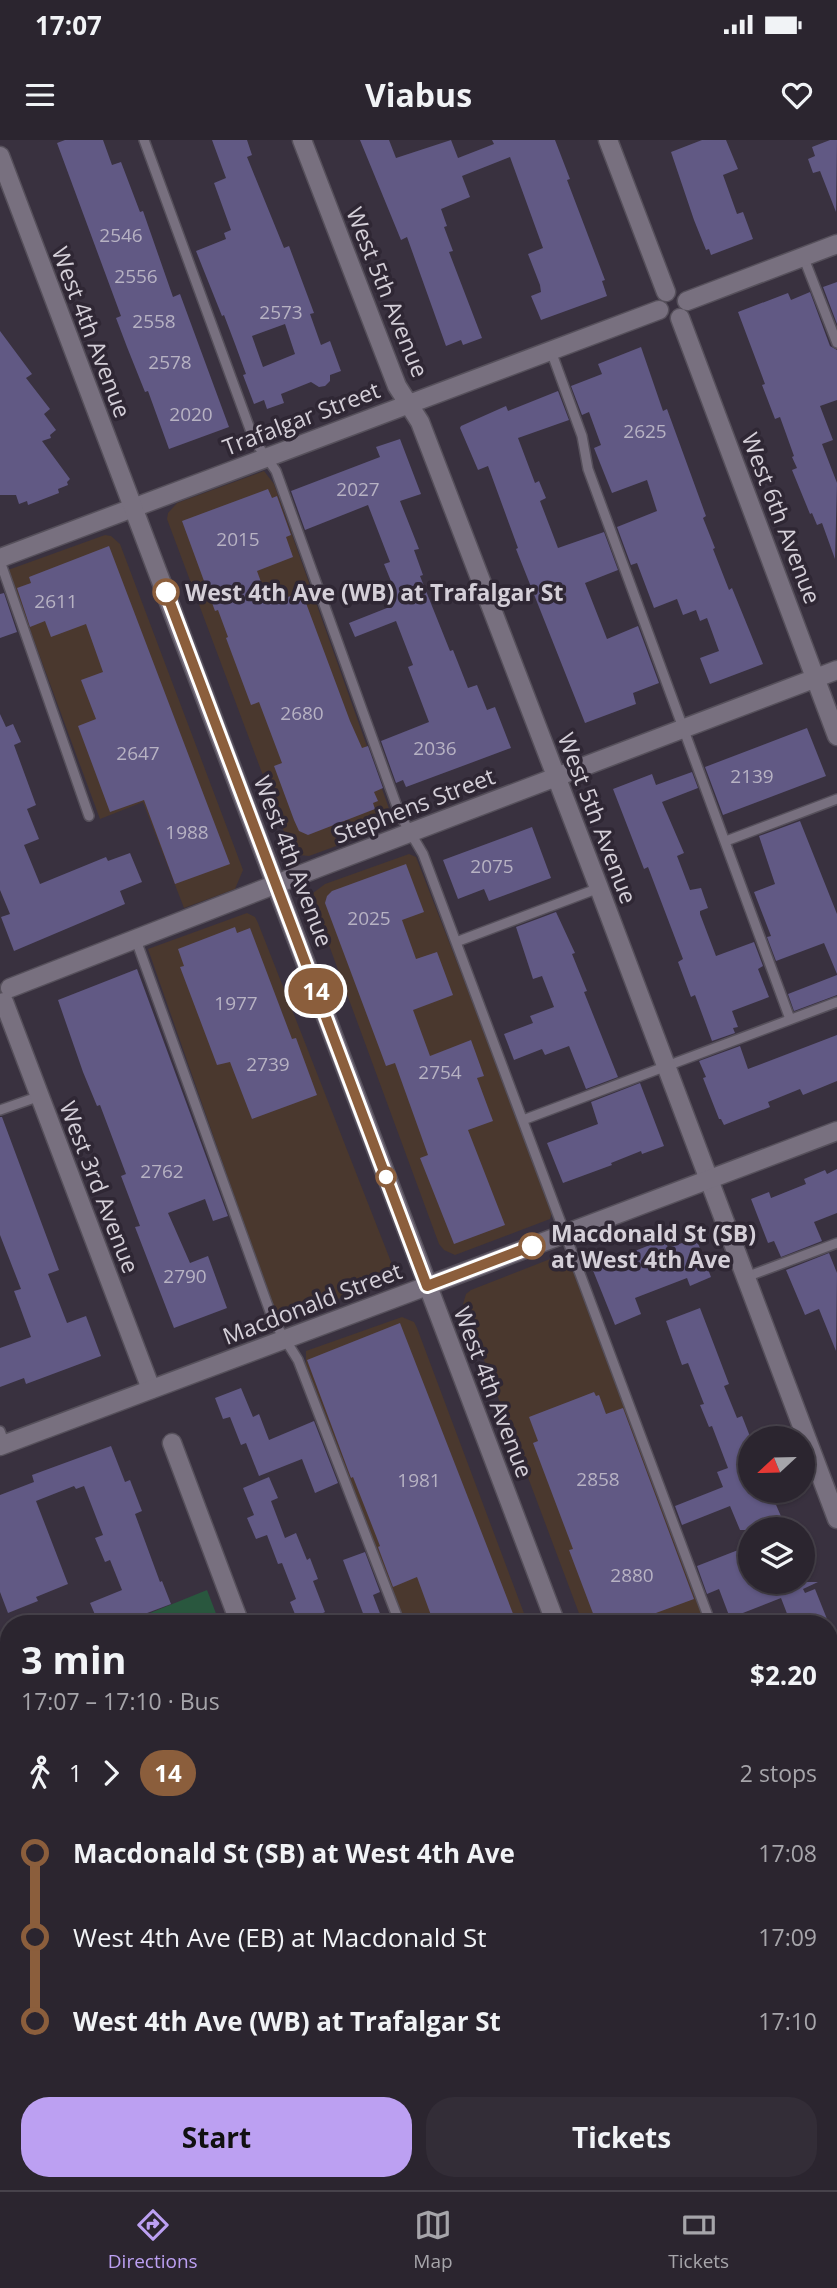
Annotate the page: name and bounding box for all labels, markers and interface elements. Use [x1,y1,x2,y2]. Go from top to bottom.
text: 17:07 [35,7,102,43]
text: Viabus [365,73,472,116]
icon: menu [21,76,59,114]
icon: heart [778,76,816,114]
street label: West 5th Avenue [339,202,437,382]
house number: 2546 [99,222,143,248]
street label: West 4th Avenue [45,242,139,422]
house number: 2556 [114,263,158,289]
house number: 2573 [259,299,303,325]
house number: 2558 [132,308,176,334]
house number: 2578 [148,349,192,375]
street label: Trafalgar Street [218,373,384,463]
house number: 2020 [169,401,213,427]
house number: 2625 [623,418,667,444]
street label: West 6th Avenue [735,428,829,608]
house number: 2027 [336,476,380,502]
house number: 2015 [216,526,260,552]
place label: West 4th Ave (WB) at Trafalgar St [185,576,564,608]
marker: West 4th Ave (WB) at Trafalgar St [153,579,179,605]
house number: 2611 [34,588,78,614]
house number: 2680 [280,700,324,726]
street label: West 5th Avenue [551,728,645,908]
house number: 2036 [413,735,457,761]
house number: 2647 [116,740,160,766]
street label: Stephens Street [329,760,499,850]
house number: 2139 [730,763,774,789]
street label: West 4th Avenue [247,771,341,951]
house number: 1988 [165,819,209,845]
house number: 2075 [470,853,514,879]
house number: 2025 [347,905,391,931]
line badge: 14 [284,968,348,1014]
text: 14 [302,974,330,1007]
house number: 1977 [214,990,258,1016]
house number: 2739 [246,1051,290,1077]
house number: 2754 [418,1059,462,1085]
street label: West 3rd Avenue [52,1096,148,1278]
house number: 2762 [140,1158,184,1184]
unlabelled marker [376,1167,396,1187]
place label: Macdonald St (SB) at West 4th Ave [551,1217,756,1275]
marker: Macdonald St (SB) at West 4th Ave [519,1233,545,1259]
street label: Macdonald Street [218,1254,406,1352]
house number: 2790 [163,1263,207,1289]
street label: West 4th Avenue [447,1302,541,1482]
north arrow [738,1426,816,1503]
map controls [738,1426,815,1594]
house number: 2858 [576,1466,620,1492]
house number: 1981 [397,1467,441,1493]
button: layers [738,1517,815,1594]
house number: 2880 [610,1562,654,1588]
text: 3 min [21,1633,126,1685]
text: $2.20 [750,1657,817,1693]
text: 17:07 – 17:10 · Bus [21,1685,220,1717]
icon: walk [21,1754,59,1792]
icon: forward [92,1754,130,1792]
text: 14 [154,1756,182,1789]
text: 1 [69,1757,82,1789]
text: 2 stops [740,1757,817,1789]
text: Macdonald St (SB) at West 4th Ave [73,1835,515,1871]
text: 17:08 [758,1837,817,1869]
text: West 4th Ave (EB) at Macdonald St [73,1919,486,1955]
text: 17:09 [758,1921,817,1953]
text: West 4th Ave (WB) at Trafalgar St [73,2003,501,2039]
text: 17:10 [758,2005,817,2037]
button: Start [21,2097,412,2177]
button: Tickets [426,2097,817,2177]
tab: Directions [108,2206,198,2274]
tab: Map [413,2206,453,2274]
tab: Tickets [668,2206,729,2274]

